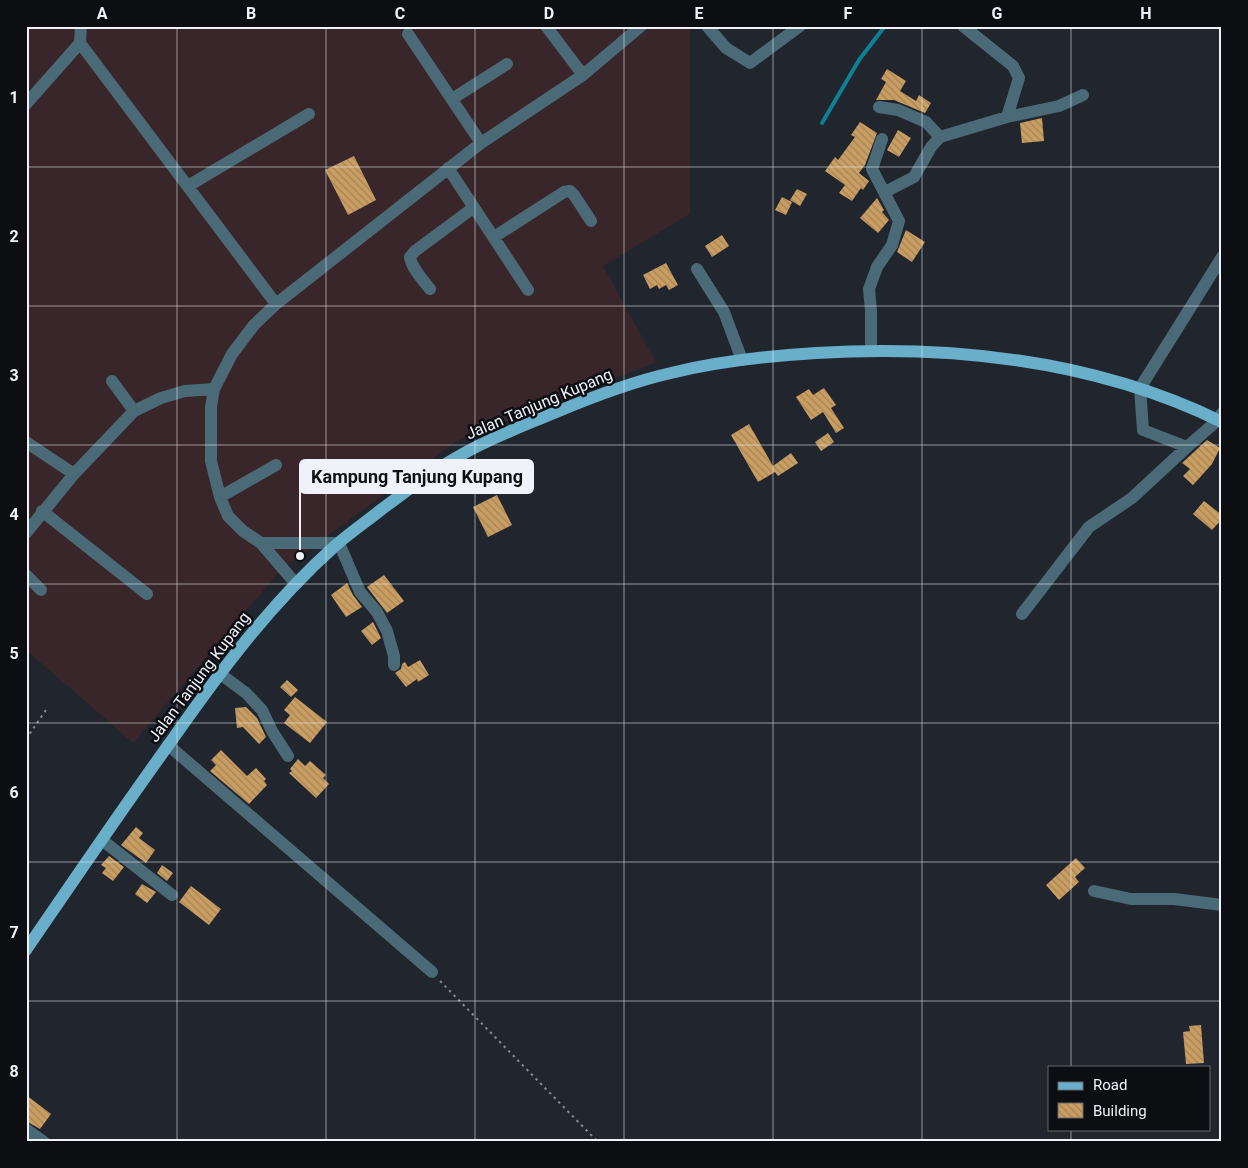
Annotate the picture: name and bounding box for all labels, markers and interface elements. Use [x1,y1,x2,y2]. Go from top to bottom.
text: A [97,4,108,23]
text: B [246,4,256,23]
text: C [395,4,405,23]
text: D [544,4,554,23]
text: E [695,4,704,23]
text: F [844,4,853,23]
text: G [992,4,1003,23]
text: H [1140,4,1152,23]
text: 1 [9,88,19,107]
text: 2 [9,227,19,246]
street label: Jalan Tanjung Kupang [463,364,615,444]
text: 3 [9,366,19,385]
callout: Kampung Tanjung Kupang [300,460,533,493]
text: Kampung Tanjung Kupang [311,466,523,487]
text: 4 [9,505,19,524]
street label: Jalan Tanjung Kupang [144,608,254,746]
text: 5 [9,644,19,663]
text: 6 [9,783,19,802]
text: 7 [9,923,19,942]
text: 8 [9,1062,19,1081]
legend [1048,1066,1210,1130]
text: Road [1093,1076,1127,1094]
text: Building [1093,1102,1147,1120]

